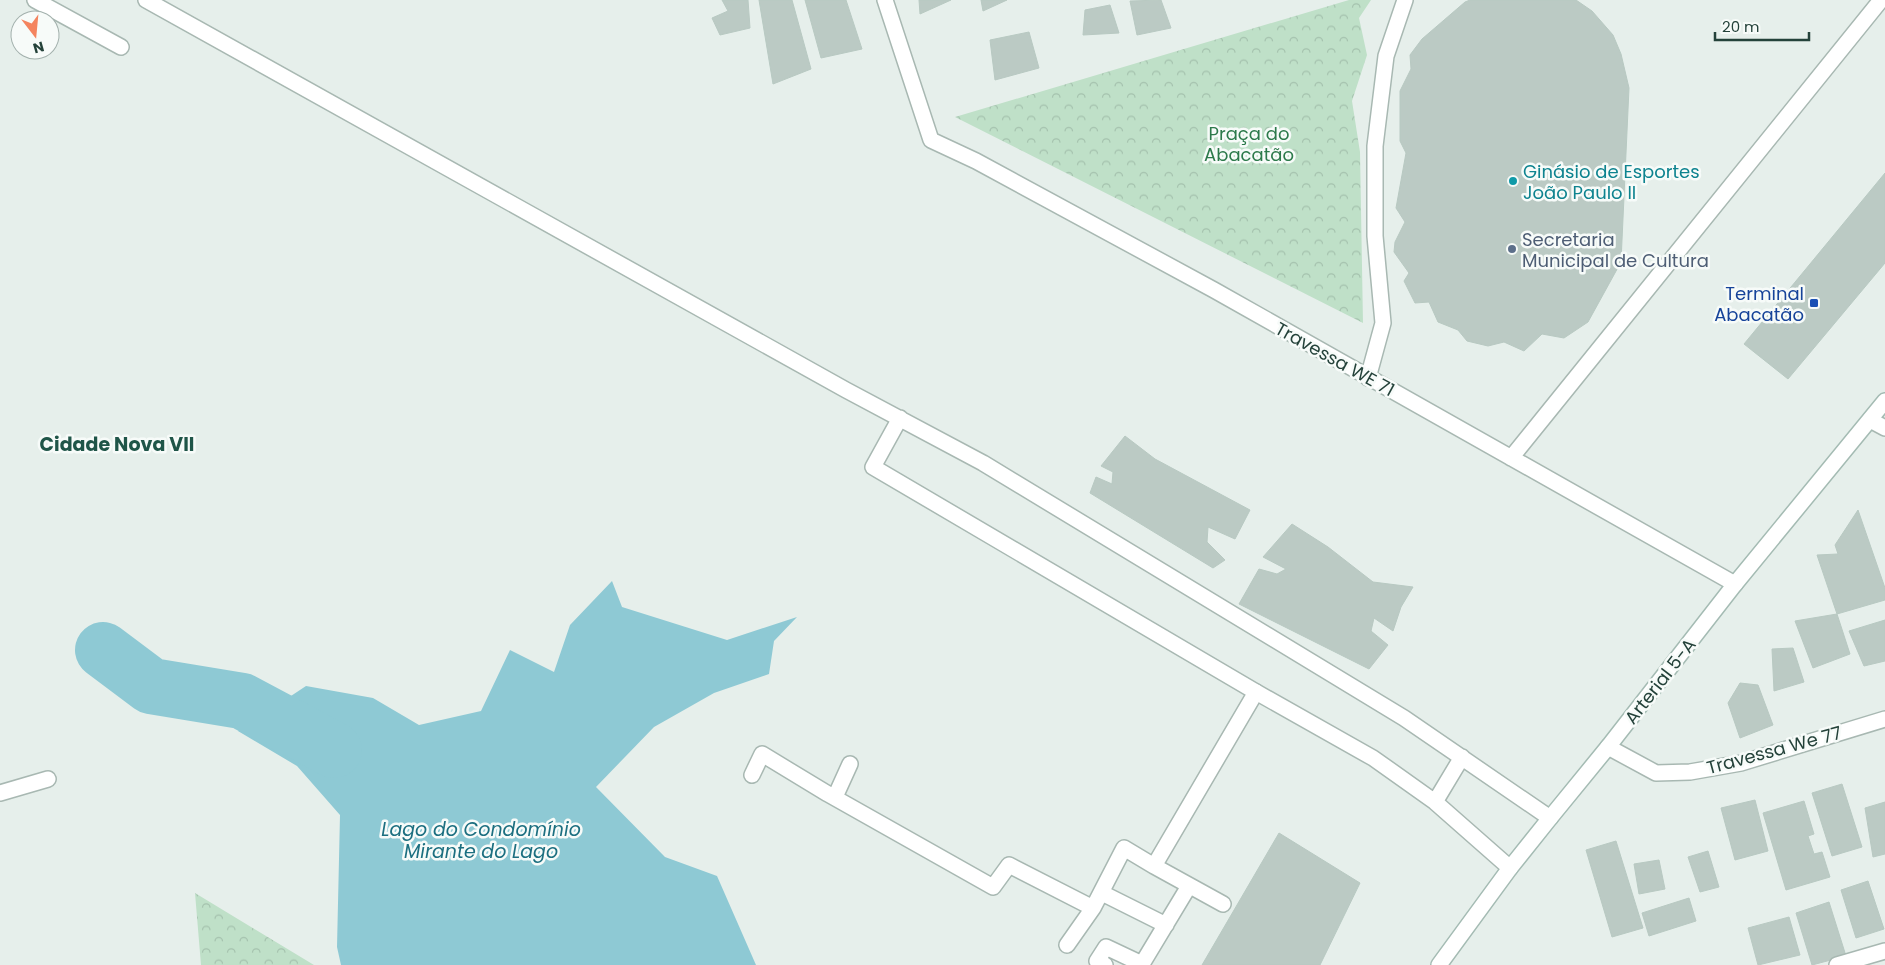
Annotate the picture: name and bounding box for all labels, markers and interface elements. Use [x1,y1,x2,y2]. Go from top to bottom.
north arrow [10,10,60,60]
scale bar [1715,10,1809,42]
text: 20 m [1722,16,1760,37]
text: N [31,36,46,59]
park label: Praça do Abacatão [1204,121,1294,167]
place label: Ginásio de Esportes João Paulo II [1523,159,1700,205]
marker: Ginásio de Esportes João Paulo II [1507,175,1519,187]
place label: Secretaria Municipal de Cultura [1522,227,1709,273]
marker: Secretaria Municipal de Cultura [1506,243,1518,255]
place label: Terminal Abacatão [1714,281,1804,327]
marker: Terminal Abacatão [1808,297,1820,309]
street label: Travessa WE 71 [1271,316,1399,402]
district label: Cidade Nova VII [40,431,194,458]
street label: Arterial 5-A [1619,633,1701,729]
street label: Travessa We 77 [1704,720,1844,780]
water label: Lago do Condomínio Mirante do Lago [381,816,581,865]

